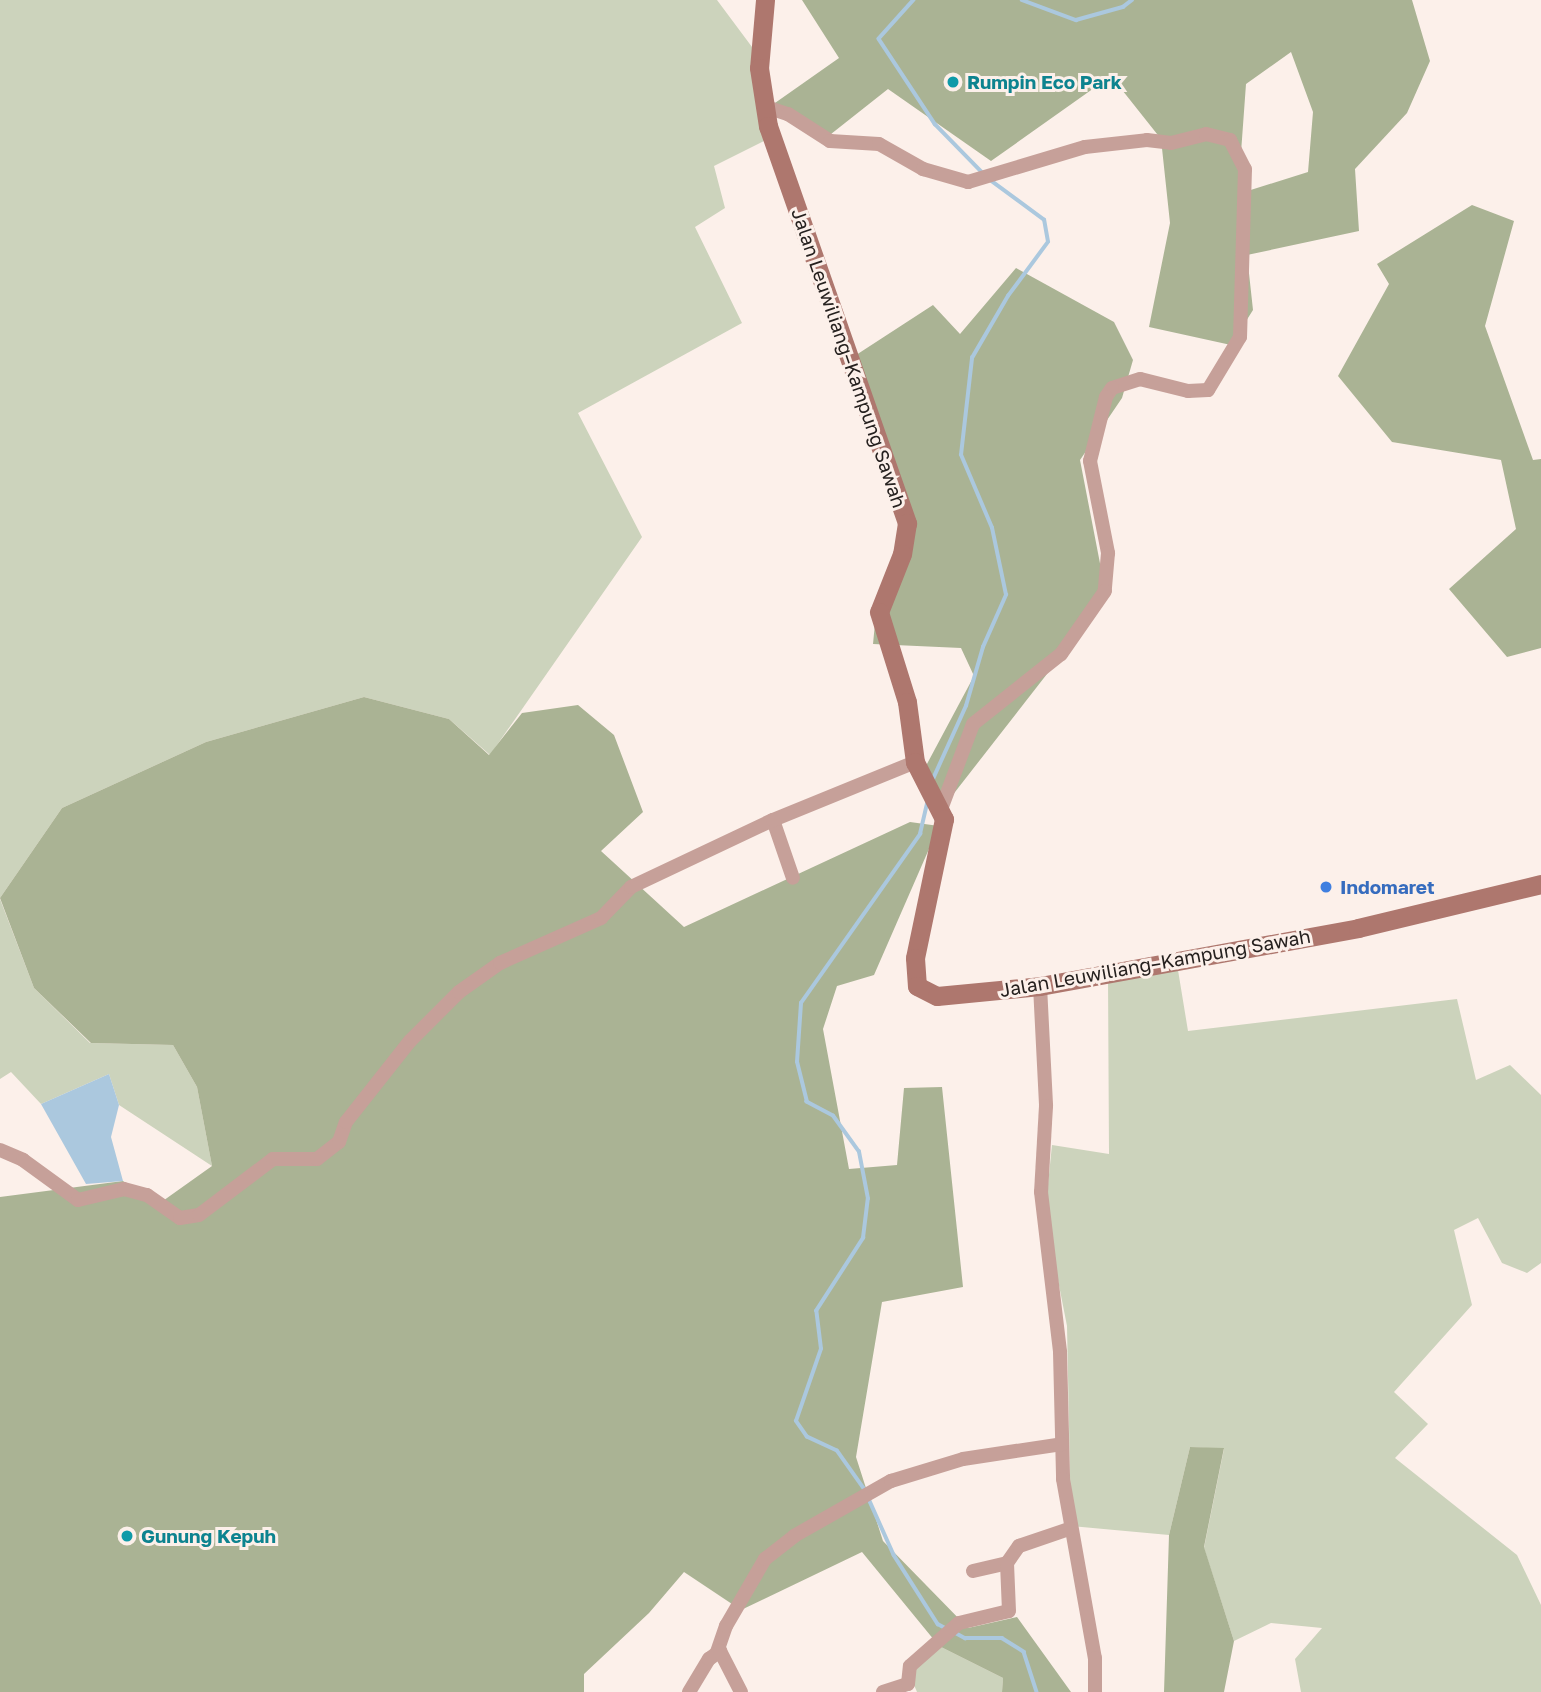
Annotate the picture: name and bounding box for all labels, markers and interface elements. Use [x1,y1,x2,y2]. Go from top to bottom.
place label: Rumpin Eco Park [967,71,1122,93]
marker: Rumpin Eco Park [945,74,961,90]
street label: Jalan Leuwiliang–Kampung Sawah [787,205,911,511]
place label: Indomaret [1340,876,1435,898]
marker: Indomaret [1318,879,1334,895]
street label: Jalan Leuwiliang–Kampung Sawah [998,924,1312,1002]
place label: Gunung Kepuh [141,1525,276,1547]
marker: Gunung Kepuh [119,1528,135,1544]

